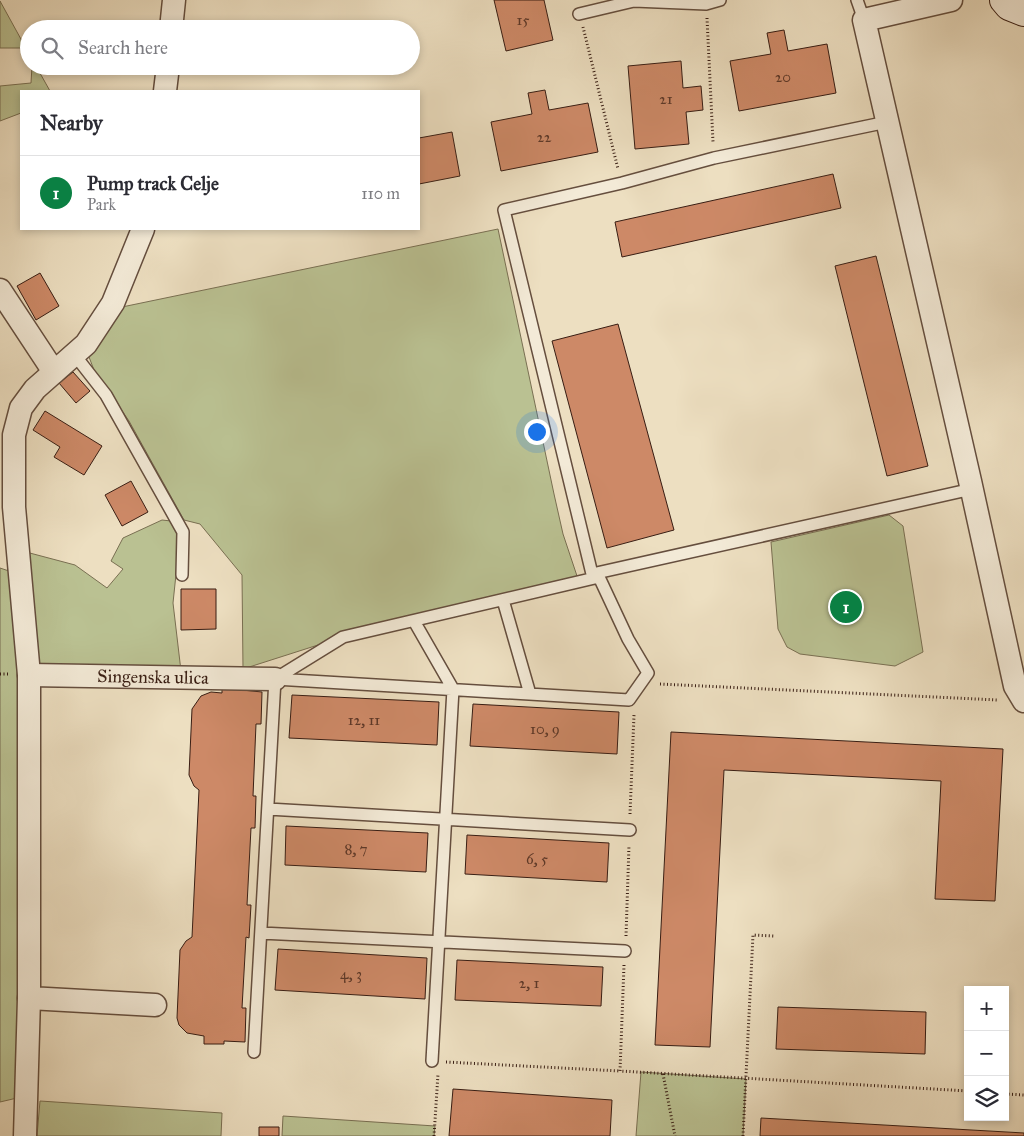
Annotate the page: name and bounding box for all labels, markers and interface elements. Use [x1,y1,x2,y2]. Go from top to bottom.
house number: 15 [517,11,529,29]
search box [20,20,420,75]
icon: search [38,34,66,62]
text: Search here [78,36,168,59]
house number: 20 [775,68,791,86]
house number: 21 [659,90,673,108]
text: Nearby [40,110,103,136]
house number: 22 [537,128,552,146]
text: Pump track Celje [87,172,219,195]
text: 1 [53,184,59,203]
text: 110 m [361,184,400,203]
text: Park [87,195,116,214]
your location [524,419,550,445]
pin: 1 [830,588,862,626]
street label: Singenska ulica [97,665,209,689]
house number: 12, 11 [348,711,380,729]
house number: 10, 9 [530,720,560,738]
house number: 8, 7 [344,840,368,858]
house number: 6, 5 [526,850,548,868]
house number: 4, 3 [340,965,362,983]
house number: 2, 1 [519,974,539,992]
map controls [964,986,1009,1121]
button: + [964,986,1009,1031]
button: − [964,1031,1009,1076]
button: layers [964,1076,1009,1121]

